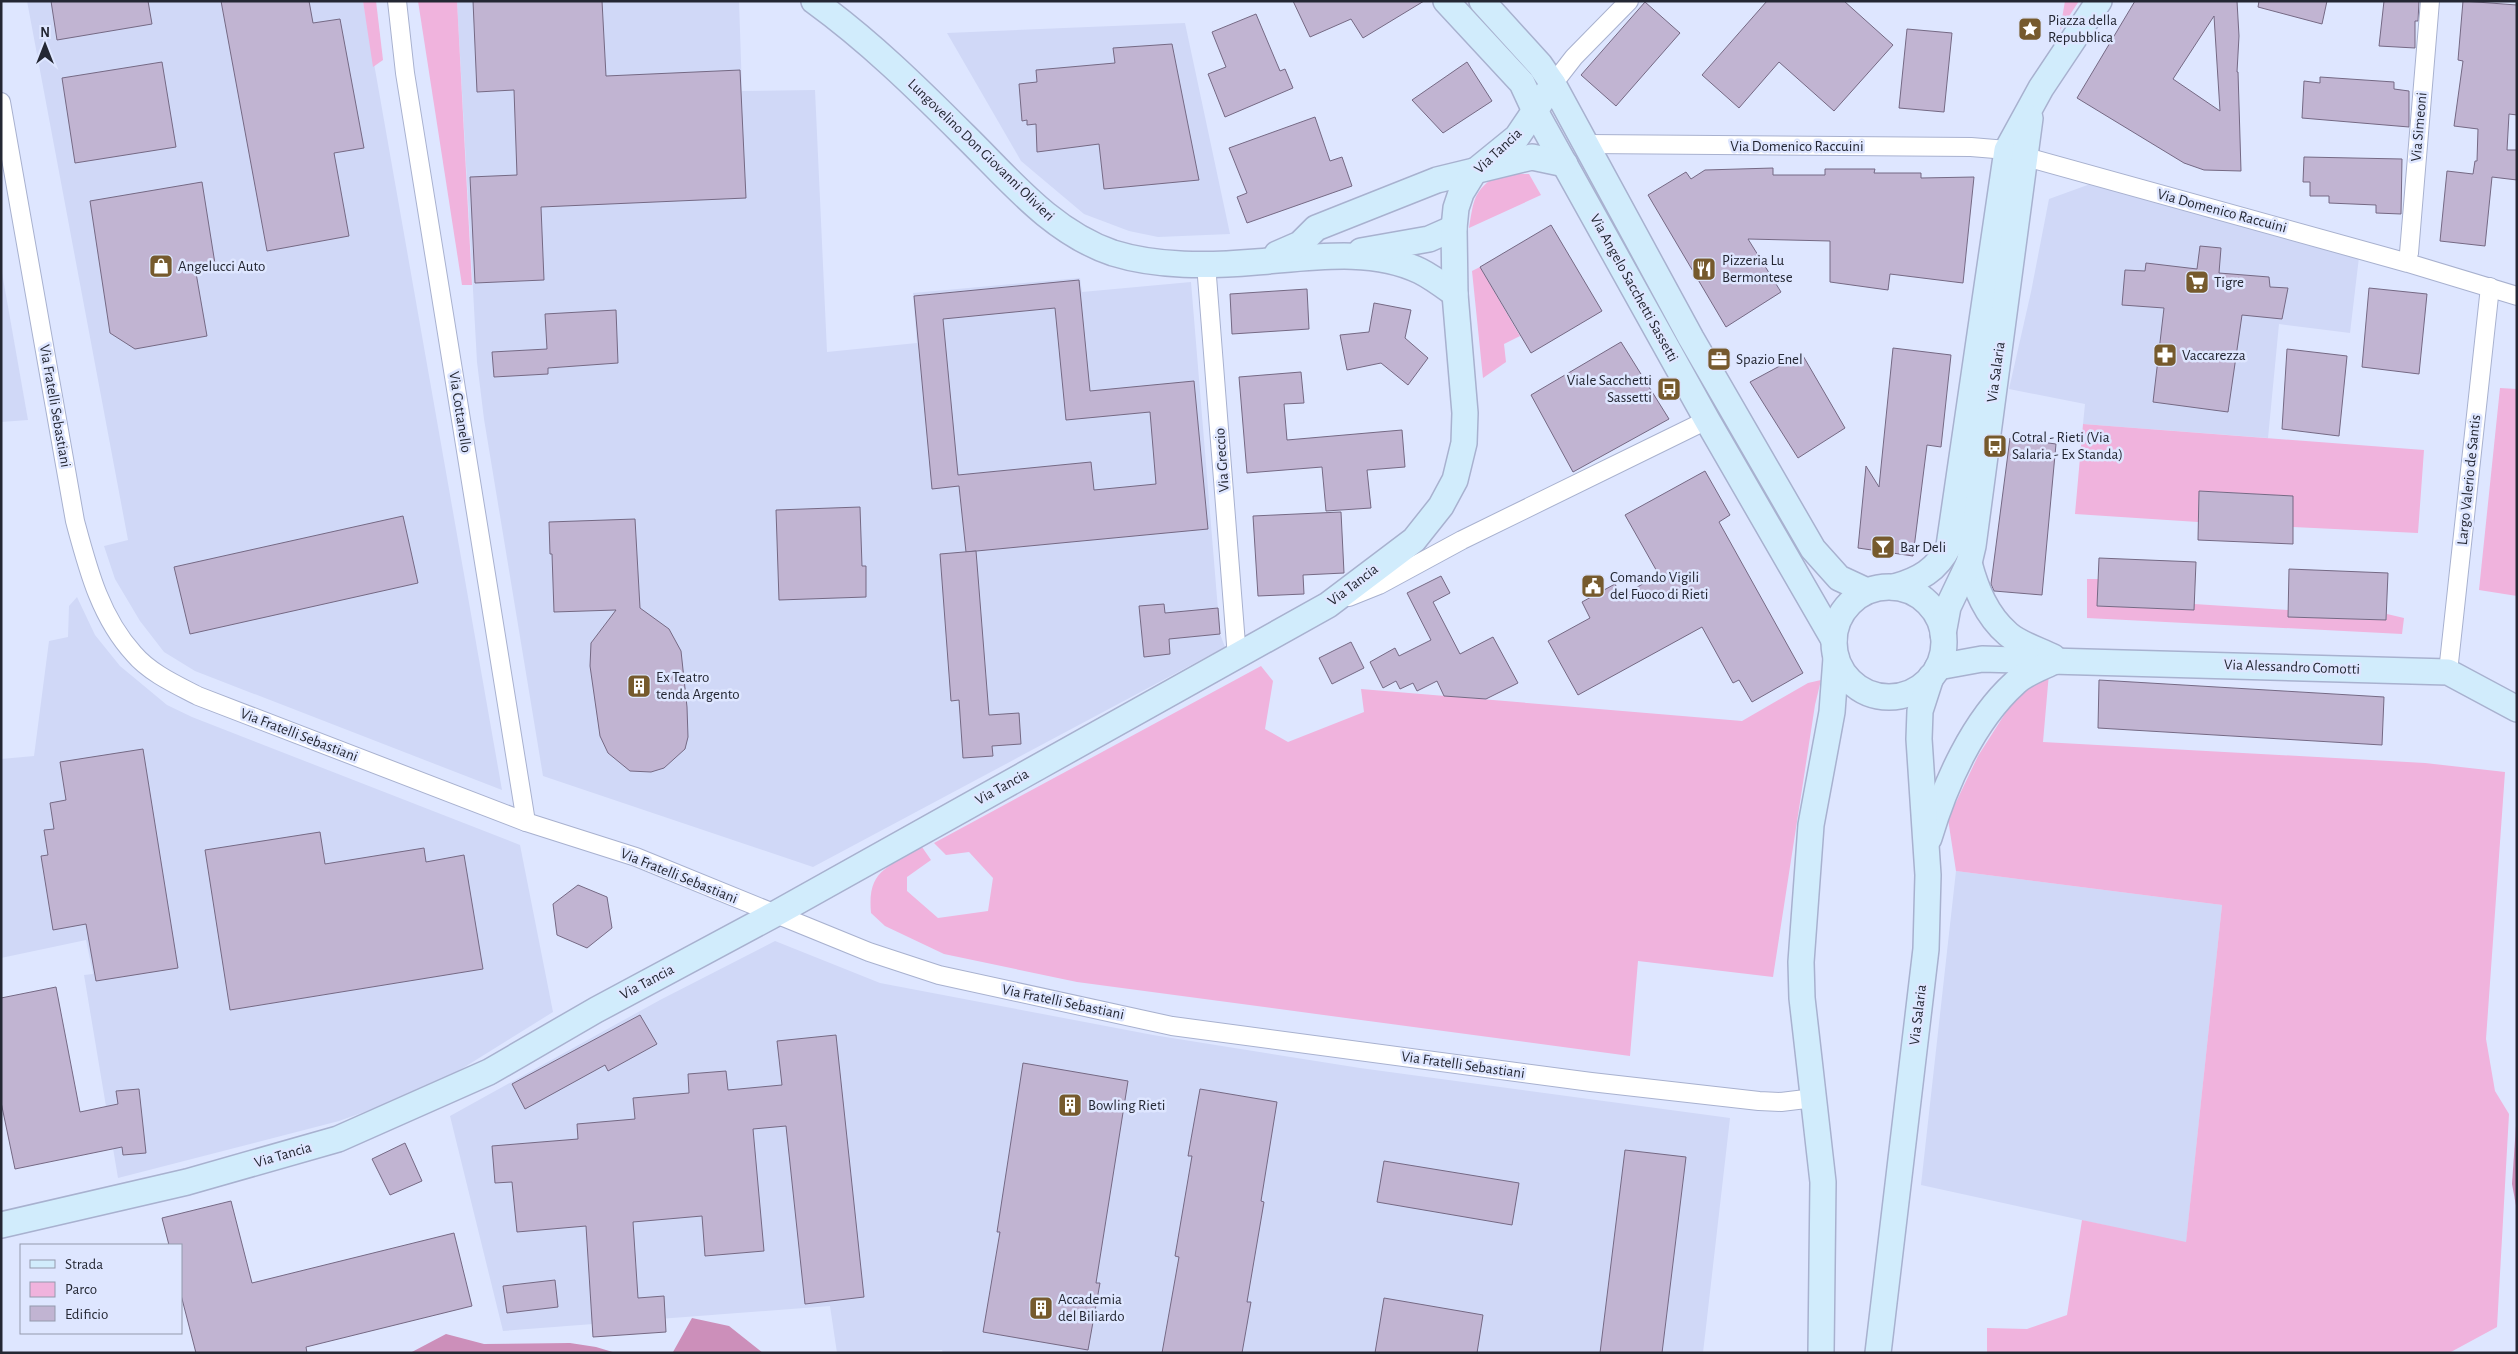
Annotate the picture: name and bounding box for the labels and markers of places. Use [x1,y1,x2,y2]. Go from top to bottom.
place label: Piazza della Repubblica [2048,13,2117,45]
place icon: Piazza della Repubblica [2017,16,2043,42]
shop icon: Angelucci Auto [148,253,174,279]
place label: Pizzeria Lu Bermontese [1722,253,1793,285]
restaurant icon: Pizzeria Lu Bermontese [1691,256,1717,282]
place label: Angelucci Auto [178,259,265,274]
supermarket icon: Tigre [2184,269,2210,295]
place label: Tigre [2214,275,2244,290]
pharmacy icon: Vaccarezza [2152,342,2178,368]
office icon: Spazio Enel [1706,346,1732,372]
place label: Vaccarezza [2182,348,2246,363]
place label: Spazio Enel [1736,352,1803,367]
place label: Viale Sacchetti Sassetti [1567,373,1652,405]
bus stop icon: Viale Sacchetti Sassetti [1656,376,1682,402]
place label: Cotral - Rieti (Via Salaria - Ex Standa) [2012,430,2123,462]
bus stop icon: Cotral - Rieti (Via Salaria - Ex Standa) [1982,433,2008,459]
bar icon: Bar Deli [1870,534,1896,560]
place label: Bar Deli [1900,540,1946,555]
place label: Comando Vigili del Fuoco di Rieti [1610,570,1708,602]
public building icon: Comando Vigili del Fuoco di Rieti [1580,573,1606,599]
place label: Ex Teatro tenda Argento [656,670,740,702]
building icon: Ex Teatro tenda Argento [626,673,652,699]
building icon: Bowling Rieti [1057,1092,1083,1118]
place label: Bowling Rieti [1088,1098,1165,1113]
place label: Accademia del Biliardo [1058,1292,1125,1324]
building icon: Accademia del Biliardo [1028,1295,1054,1321]

